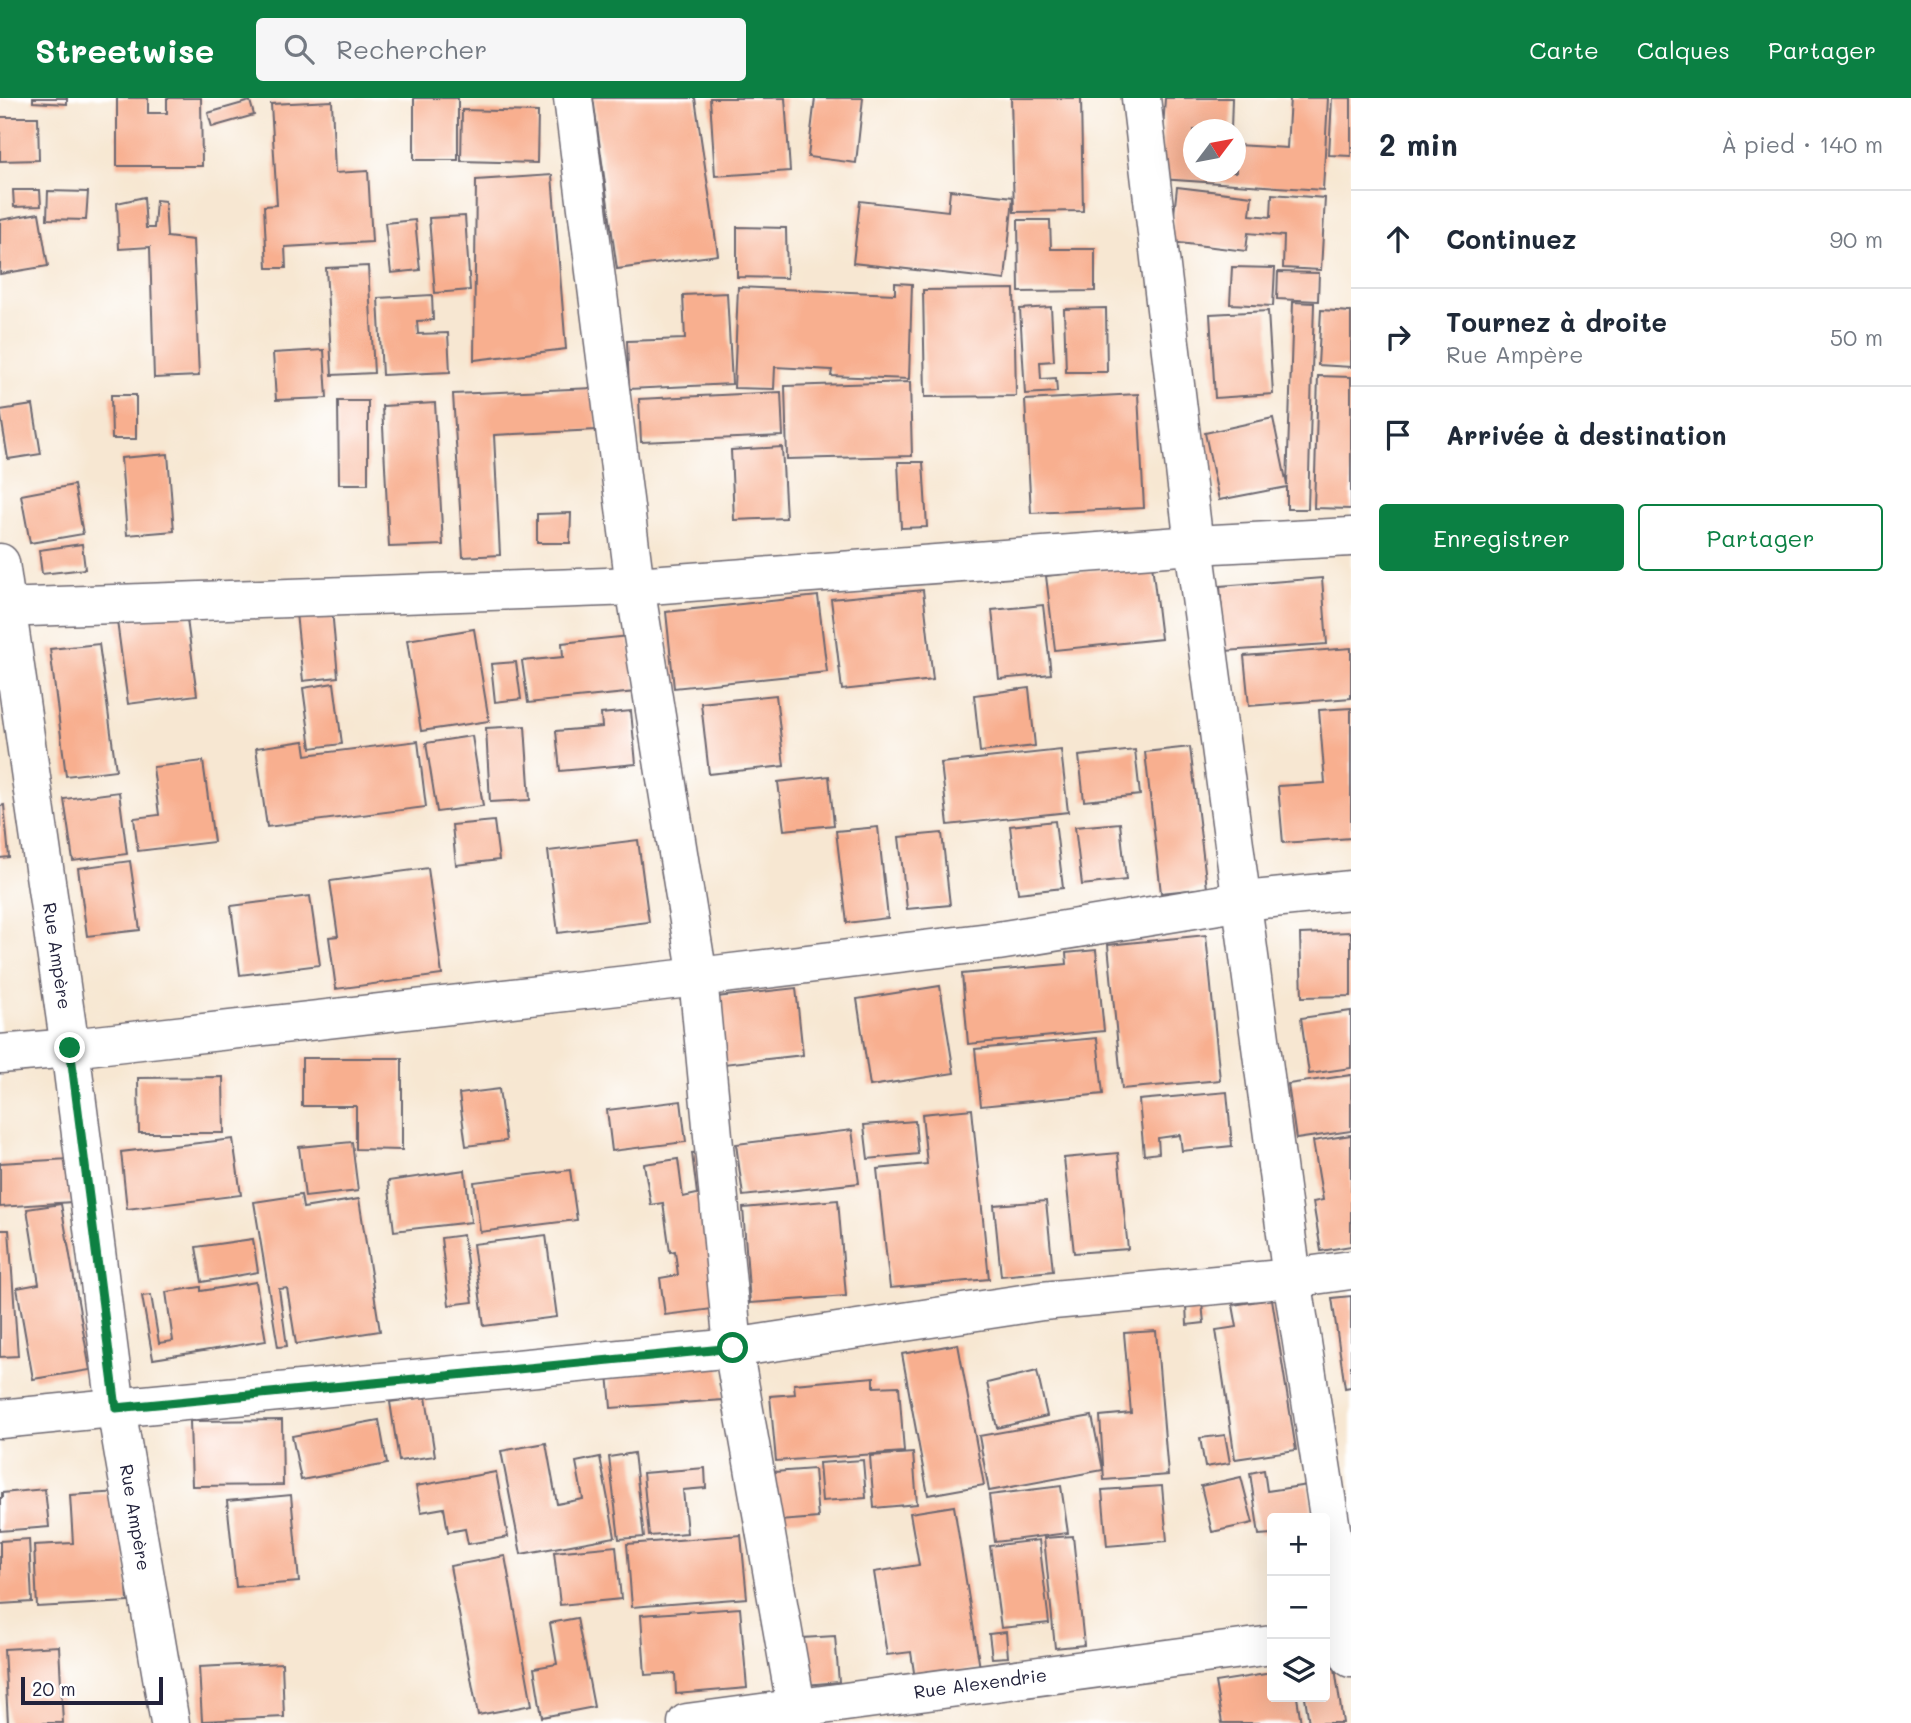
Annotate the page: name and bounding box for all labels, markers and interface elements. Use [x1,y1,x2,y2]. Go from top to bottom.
search box [256,18,746,81]
text: Streetwise [35,28,214,71]
icon: search [280,30,318,68]
text: Rechercher [336,32,487,66]
text: Carte [1529,34,1599,65]
text: Calques [1637,34,1730,65]
text: Partager [1768,34,1876,65]
north arrow [1183,119,1246,182]
text: 2 min [1379,124,1458,164]
text: À pied · 140 m [1721,129,1883,159]
icon: ahead [1379,220,1417,258]
text: Continuez [1446,222,1576,256]
text: 90 m [1830,224,1883,254]
text: Tournez à droite [1446,305,1667,339]
icon: right [1379,318,1417,356]
text: 50 m [1830,322,1883,352]
text: Rue Ampère [1446,339,1583,369]
icon: arrive [1379,416,1417,454]
text: Arrivée à destination [1446,418,1726,452]
button: Enregistrer [1379,504,1624,571]
button: Partager [1638,504,1883,571]
street label: Rue Ampère [38,901,77,1011]
route end [54,1032,85,1063]
route start [717,1332,748,1363]
street label: Rue Ampère [115,1462,157,1572]
map controls [1267,1513,1330,1702]
button: + [1267,1513,1330,1576]
button: − [1267,1576,1330,1639]
button: layers [1267,1639,1330,1702]
street label: Rue Alexendrie [912,1662,1048,1704]
scale bar [21,1674,163,1706]
text: 20 m [32,1676,76,1701]

